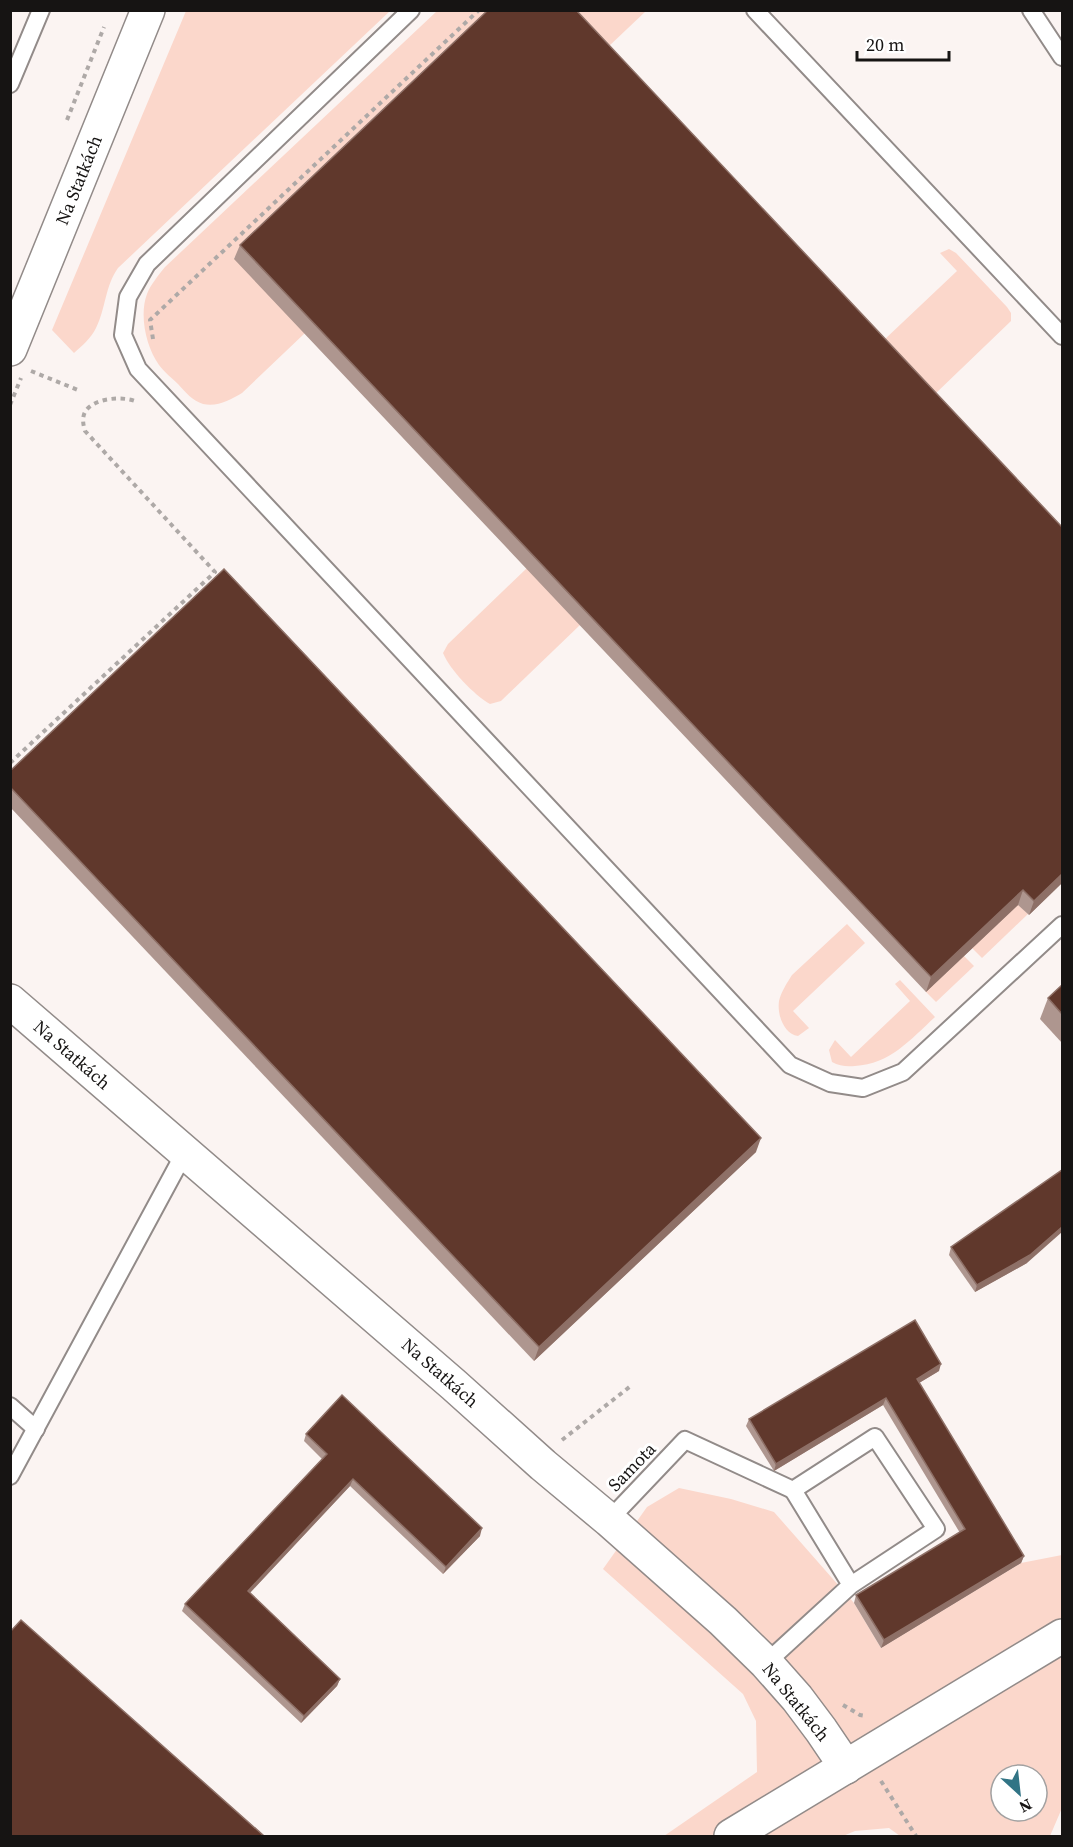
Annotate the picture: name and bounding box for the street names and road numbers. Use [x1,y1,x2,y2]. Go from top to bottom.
street label: Na Statkách [49,131,108,228]
street label: Na Statkách [28,1014,116,1095]
street label: Na Statkách [396,1332,484,1413]
street label: Samota [602,1436,662,1497]
street label: Na Statkách [757,1657,836,1746]

